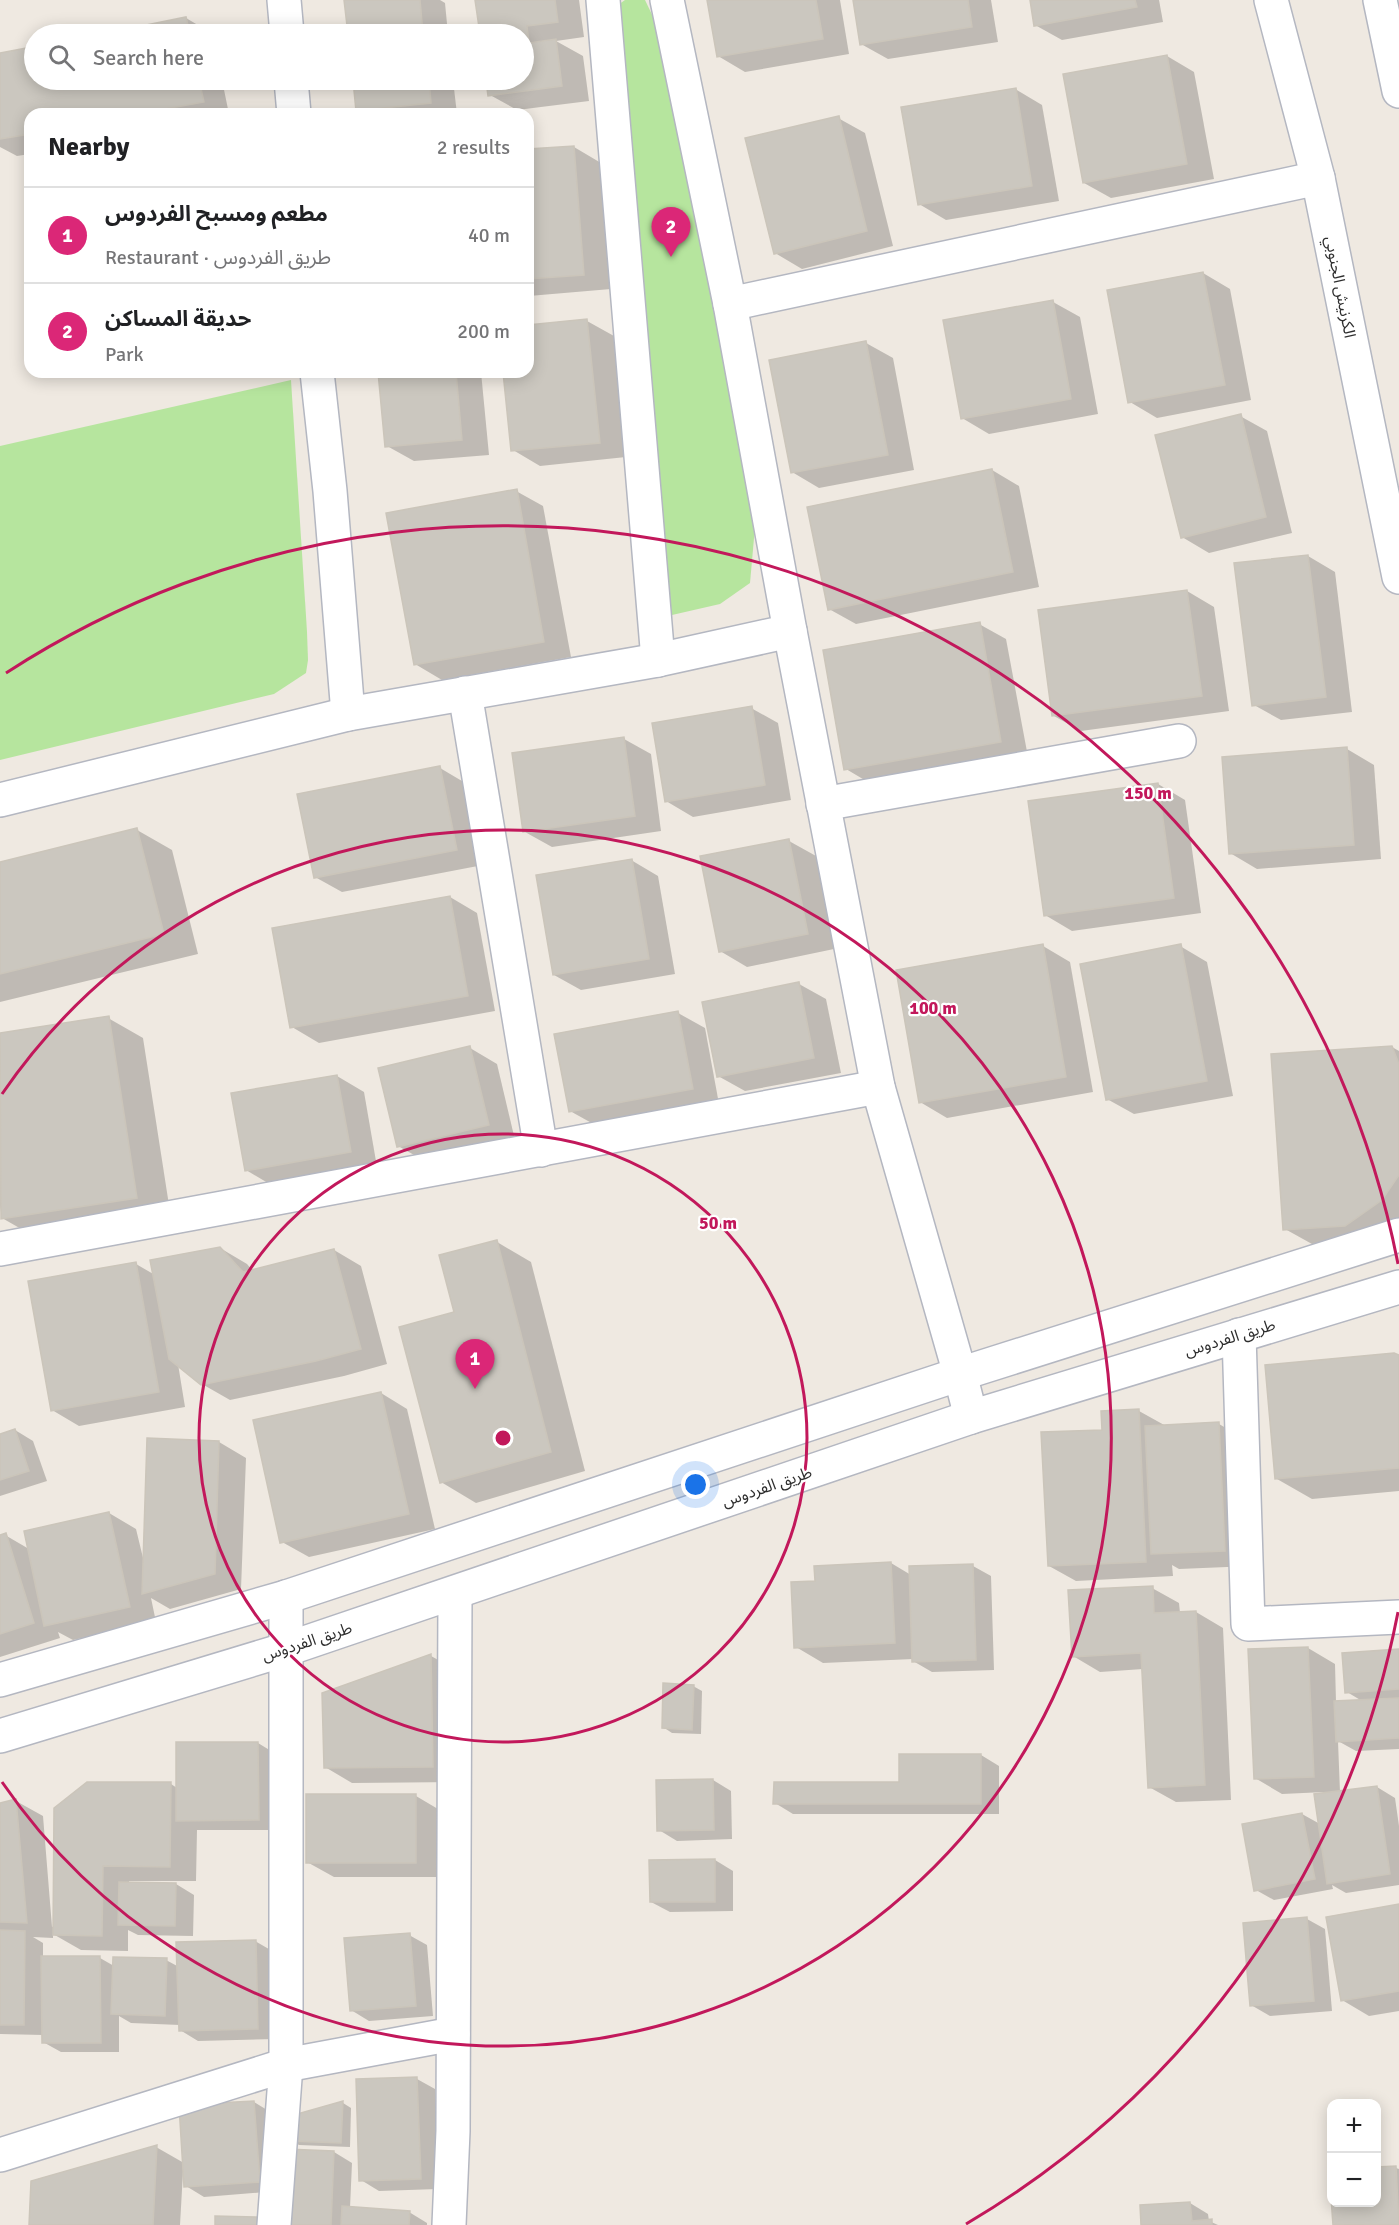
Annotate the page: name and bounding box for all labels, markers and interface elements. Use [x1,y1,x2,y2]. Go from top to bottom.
search box [24,24,534,90]
icon: search [45,41,78,74]
text: Search here [93,44,204,71]
text: Nearby [48,131,129,163]
text: 2 results [437,135,510,160]
text: مطعم ومسبح الفردوس [105,200,328,227]
pin: 2 [652,208,690,257]
text: 1 [62,223,73,248]
text: 40 m [468,223,510,248]
street label: الكرنيش الجنوبي [1319,234,1360,340]
text: Restaurant · طريق الفردوس [105,245,331,270]
text: حديقة المساكن [105,305,251,332]
text: 2 [62,319,73,344]
text: 200 m [457,319,510,344]
text: Park [105,342,143,367]
text: 150 m [1124,782,1172,804]
text: 100 m [909,997,957,1019]
text: 50 m [699,1212,737,1234]
street label: طريق الفردوس [1182,1315,1278,1361]
pin: 1 [456,1340,494,1389]
centre of rings [493,1428,513,1448]
street label: طريق الفردوس [719,1462,815,1512]
your location [681,1470,710,1499]
street label: طريق الفردوس [259,1618,355,1666]
map controls [1327,2099,1381,2207]
button: + [1327,2099,1381,2153]
button: − [1327,2153,1381,2207]

